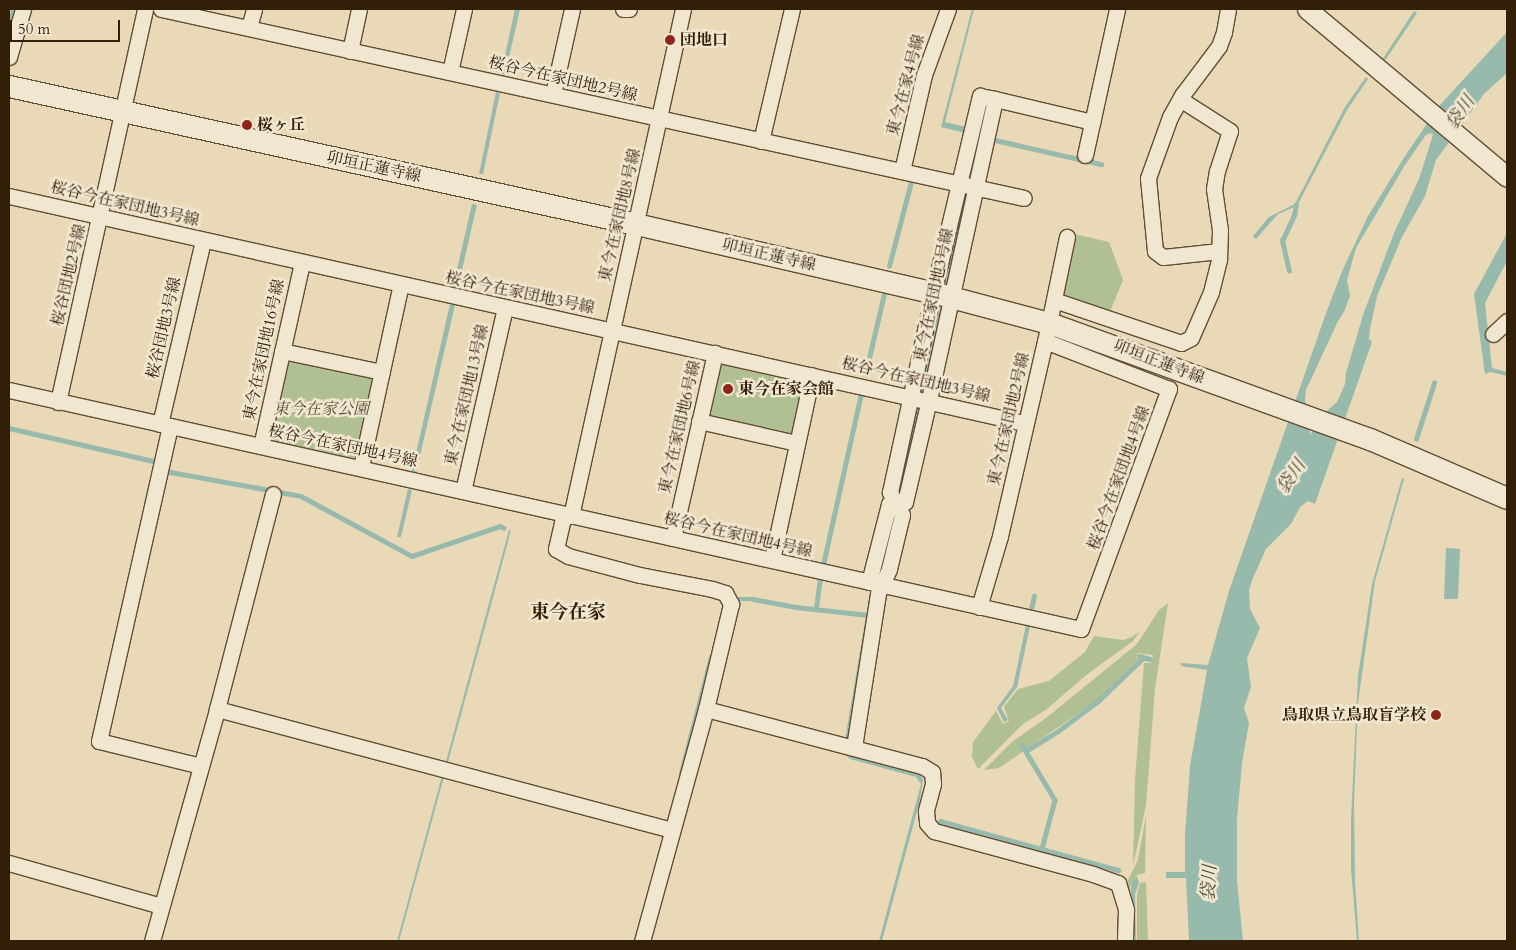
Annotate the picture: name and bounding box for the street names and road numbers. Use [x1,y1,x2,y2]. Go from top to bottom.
street label: 東今在家4号線 [883,32,929,138]
street label: 桜谷今在家団地2号線 [487,53,639,105]
street label: 東今在家団地8号線 [595,146,645,284]
street label: 卯垣正蓮寺線 [325,148,423,186]
street label: 桜谷今在家団地3号線 [49,178,201,230]
street label: 桜谷団地2号線 [48,222,90,328]
street label: 東今在家団地3号線 [910,226,958,364]
street label: 卯垣正蓮寺線 [720,235,818,275]
street label: 桜谷今在家団地3号線 [444,268,596,318]
street label: 桜谷団地3号線 [143,275,185,381]
street label: 東今在家団地16号線 [240,277,288,423]
street label: 東今在家団地13号線 [441,322,493,468]
street label: 卯垣正蓮寺線 [1111,336,1207,388]
street label: 東今在家団地2号線 [984,350,1034,488]
street label: 桜谷今在家団地3号線 [840,354,992,406]
street label: 東今在家団地6号線 [655,358,705,496]
street label: 桜谷今在家団地4号線 [1084,403,1154,553]
street label: 桜谷今在家団地4号線 [267,421,419,471]
street label: 桜谷今在家団地4号線 [662,509,814,561]

